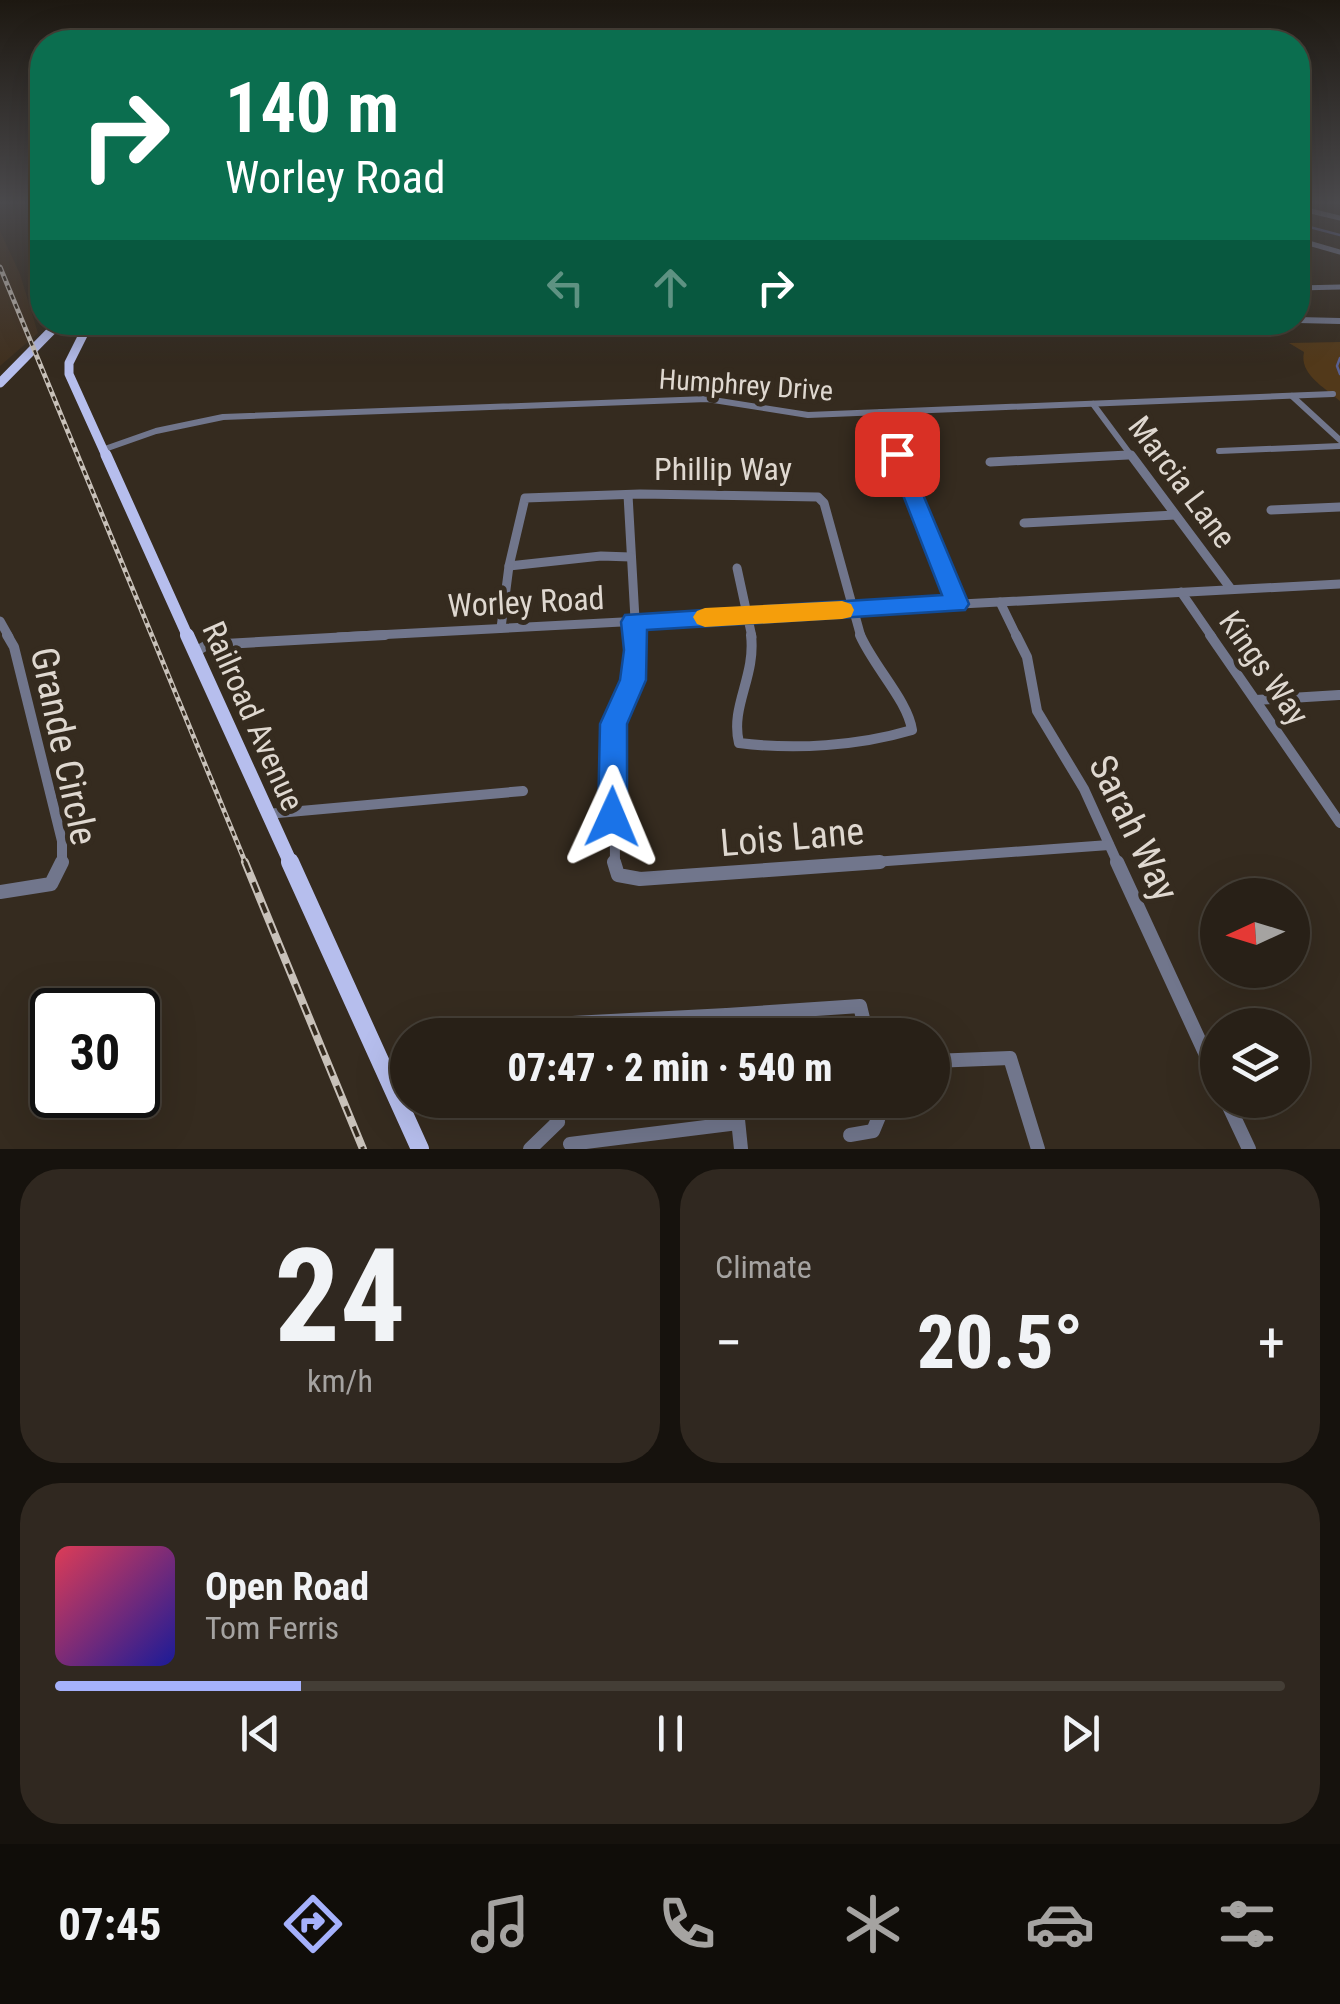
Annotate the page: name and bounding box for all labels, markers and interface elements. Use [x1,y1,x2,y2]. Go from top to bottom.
text: 140 m [225,67,399,149]
icon: right [60,70,190,200]
text: Worley Road [225,151,445,204]
icon: left [538,260,593,315]
icon: ahead [643,260,698,315]
icon: right [748,260,803,315]
street label: Humphrey Drive [658,362,834,408]
street label: Marcia Lane [1120,409,1244,555]
pin [855,412,940,497]
icon: arrive [870,427,925,482]
street label: Phillip Way [654,450,792,488]
street label: Worley Road [447,579,605,625]
street label: Kings Way [1211,604,1317,732]
street label: Railroad Avenue [194,615,312,817]
street label: Grande Circle [22,643,106,849]
street label: Sarah Way [1080,748,1188,908]
position arrow [560,765,664,869]
street label: Lois Lane [718,809,866,865]
north arrow [1200,878,1310,988]
map controls [1200,878,1310,1118]
speed limit sign: 30 [30,988,160,1118]
button: layers [1200,1008,1310,1118]
text: 07:47 · 2 min · 540 m [508,1046,832,1090]
text: 24 [274,1220,406,1373]
text: Climate [715,1248,812,1286]
text: 20.5° [917,1298,1083,1386]
text: − [715,1311,743,1375]
text: + [1258,1311,1285,1375]
text: km/h [307,1362,373,1400]
text: Open Road [205,1565,369,1609]
text: Tom Ferris [205,1609,339,1647]
icon: previous [233,1706,288,1761]
icon: pause [643,1706,698,1761]
icon: next [1053,1706,1108,1761]
icon: directions [278,1889,348,1959]
icon: music [465,1889,535,1959]
icon: phone [652,1889,722,1959]
icon: climate [838,1889,908,1959]
icon: car [1025,1889,1095,1959]
icon: filters [1212,1889,1282,1959]
text: 07:45 [58,1898,162,1951]

